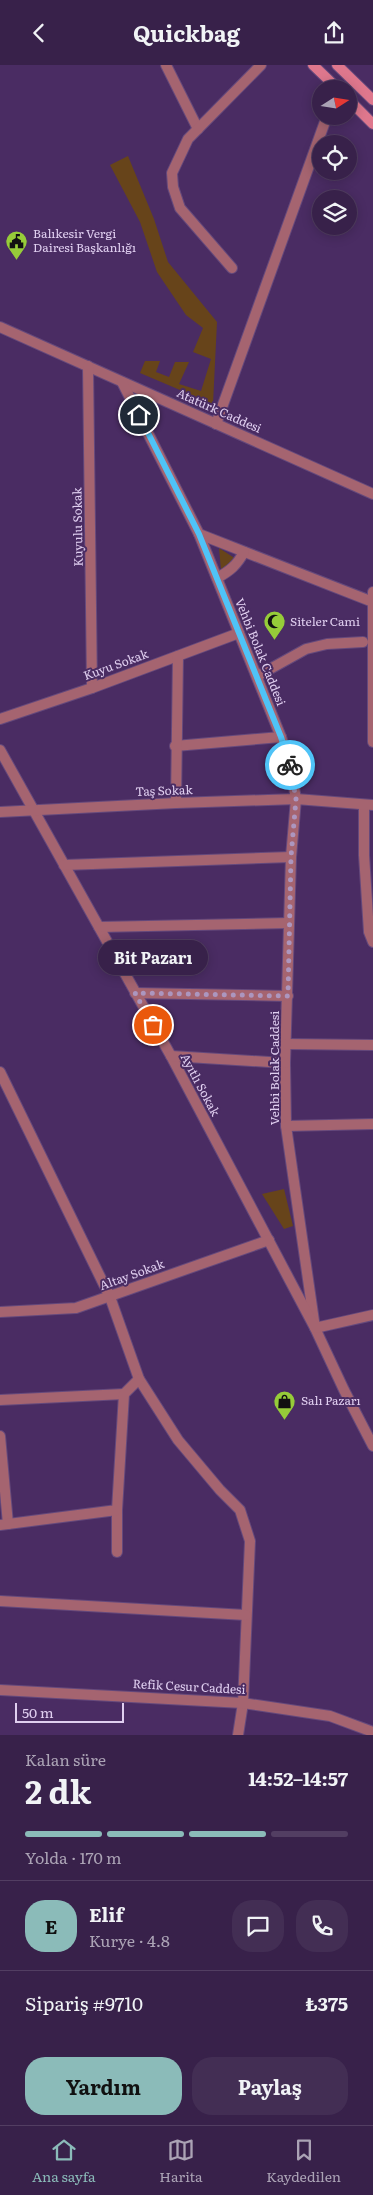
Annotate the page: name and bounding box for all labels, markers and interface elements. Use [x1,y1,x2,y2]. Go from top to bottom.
text: Quickbag [133,16,240,49]
icon: back [25,19,53,47]
icon: share [320,19,348,47]
north arrow [312,80,358,125]
map controls [312,80,357,235]
button: locate [312,135,357,180]
button: layers [312,190,357,235]
place label: Balıkesir Vergi Dairesi Başkanlığı [33,224,136,256]
public building icon: Balıkesir Vergi Dairesi Başkanlığı [5,229,29,260]
street label: Atatürk Caddesi [174,383,265,437]
pin [118,394,160,436]
icon: home [125,401,153,429]
street label: Kuyulu Sokak [67,487,87,567]
street label: Vehbi Bolak Caddesi [231,595,291,708]
mosque icon: Siteler Cami [262,610,286,641]
place label: Siteler Cami [290,612,360,630]
street label: Kuyu Sokak [81,644,151,684]
courier [265,740,315,790]
icon: bike [276,751,304,779]
street label: Taş Sokak [135,780,194,800]
callout: Bit Pazarı [98,940,208,975]
text: Bit Pazarı [114,945,192,969]
pin [132,1004,174,1046]
icon: bag [139,1011,167,1039]
street label: Vehbi Bolak Caddesi [265,1011,283,1125]
street label: Ayıtlı Sokak [177,1050,225,1120]
street label: Altay Sokak [97,1254,167,1294]
shop icon: Salı Pazarı [273,1389,297,1420]
place label: Salı Pazarı [301,1391,360,1409]
street label: Refik Cesur Caddesi [132,1674,246,1698]
scale bar [15,1700,124,1723]
text: 50 m [22,1702,54,1722]
text: Kalan süre [25,1747,106,1771]
text: 14:52–14:57 [248,1764,348,1792]
text: 2 dk [25,1766,91,1814]
text: Yolda · 170 m [25,1845,122,1869]
text: Elif [89,1900,124,1928]
button: chat [232,1900,284,1952]
button: phone [296,1900,348,1952]
text: E [45,1912,57,1940]
text: Kurye · 4.8 [89,1928,170,1952]
text: Sipariş #9710 [25,1989,143,2017]
text: ₺375 [305,1989,348,2017]
button: Yardım [25,2057,182,2115]
button: Paylaş [192,2057,348,2115]
tab: Ana sayfa [32,2136,96,2186]
tab: Harita [159,2136,202,2186]
tab: Kaydedilen [266,2136,341,2186]

